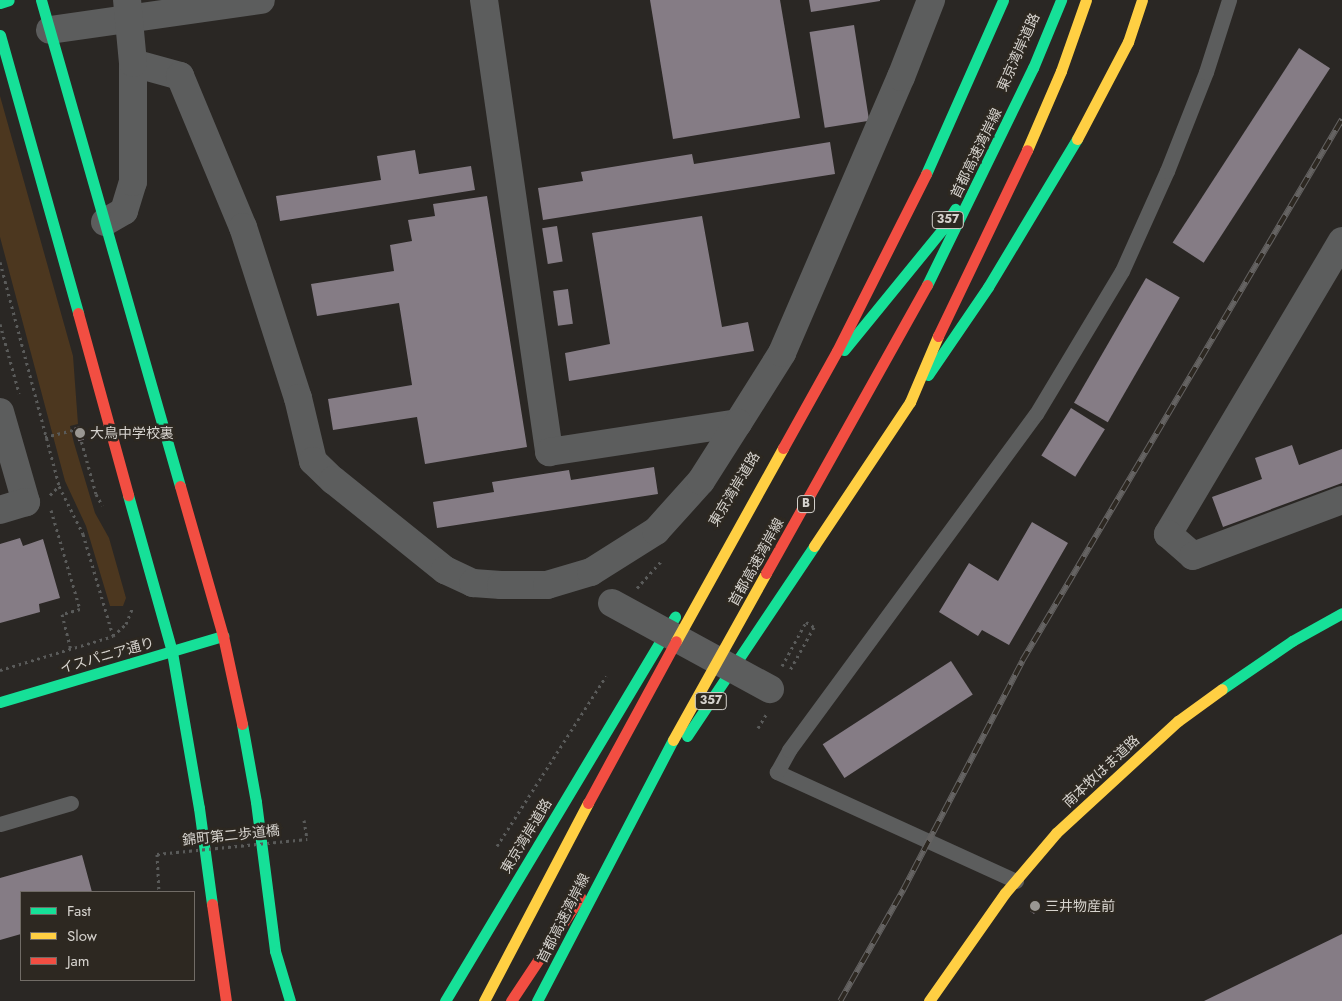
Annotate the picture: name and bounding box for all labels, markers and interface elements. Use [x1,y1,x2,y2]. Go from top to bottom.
street label: 東京湾岸道路 [993,10,1043,94]
street label: 首都高速湾岸線 [947,105,1005,201]
road number: 357 [932,210,964,230]
place label: 大鳥中学校裏 [90,425,174,441]
marker: 大鳥中学校裏 [74,427,86,439]
street label: 東京湾岸道路 [705,449,763,529]
road number: B [796,494,816,514]
street label: 首都高速湾岸線 [725,515,787,609]
street label: イスパニア通り [58,633,156,677]
road number: 357 [695,691,727,710]
street label: 南本牧はま道路 [1059,731,1143,811]
street label: 東京湾岸道路 [497,796,555,876]
street label: 錦町第二歩道橋 [181,822,281,848]
street label: 首都高速湾岸線 [533,871,593,965]
legend [20,891,195,981]
place label: 三井物産前 [1045,898,1115,914]
text: Fast [67,900,91,922]
marker: 三井物産前 [1029,900,1041,912]
text: Slow [67,925,97,947]
text: Jam [67,950,90,972]

